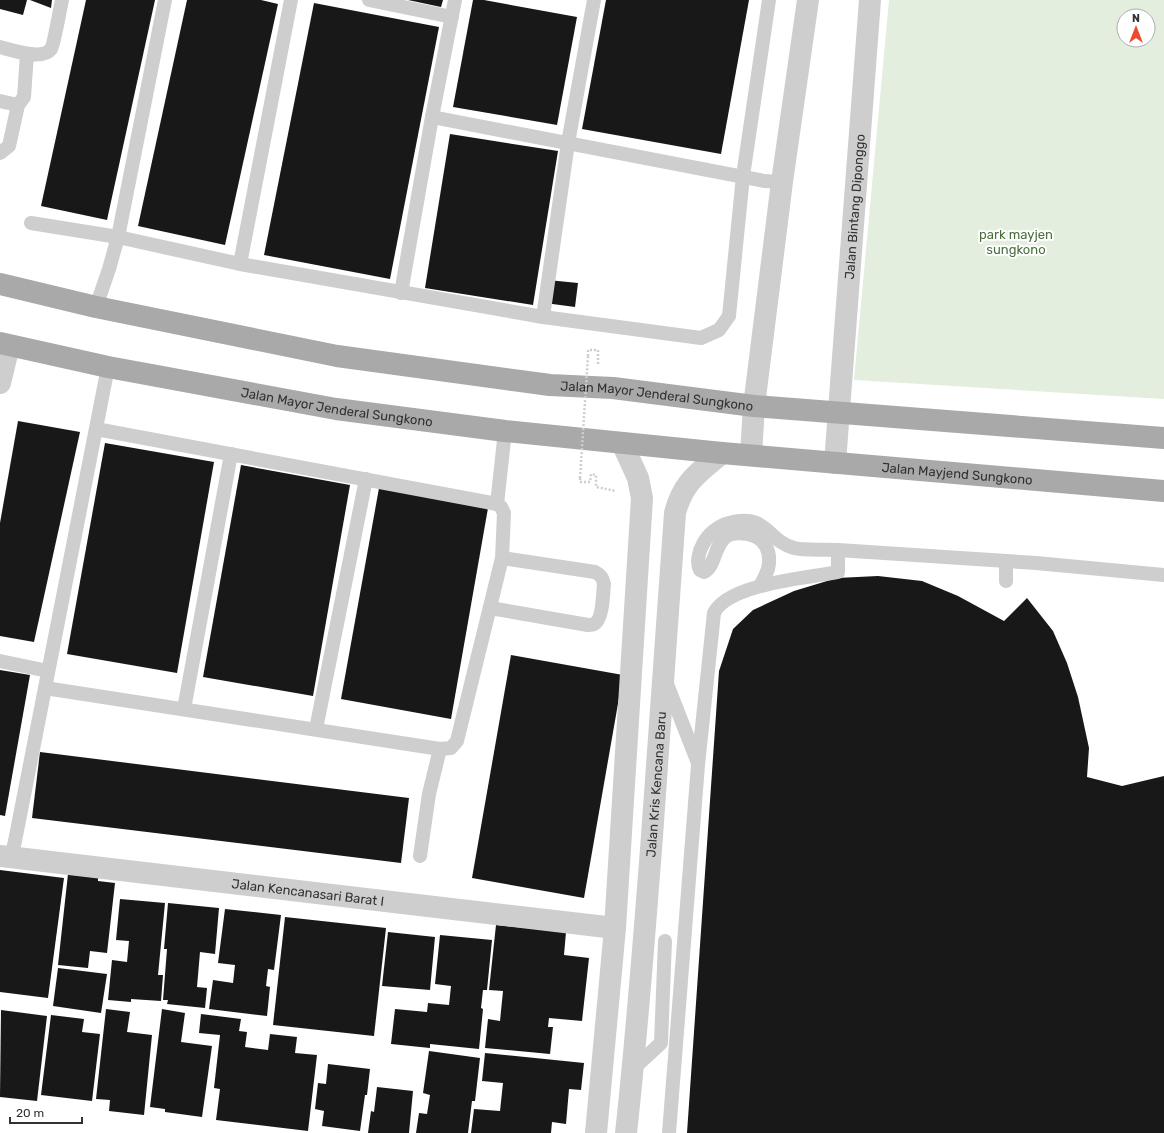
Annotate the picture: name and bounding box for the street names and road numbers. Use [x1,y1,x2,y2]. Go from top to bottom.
street label: Jalan Bintang Diponggo [841,133,868,280]
street label: Jalan Mayor Jenderal Sungkono [560,378,754,413]
street label: Jalan Mayor Jenderal Sungkono [240,384,434,429]
street label: Jalan Mayjend Sungkono [881,459,1033,487]
street label: Jalan Kris Kencana Baru [643,711,669,858]
street label: Jalan Kencanasari Barat I [231,876,385,908]

